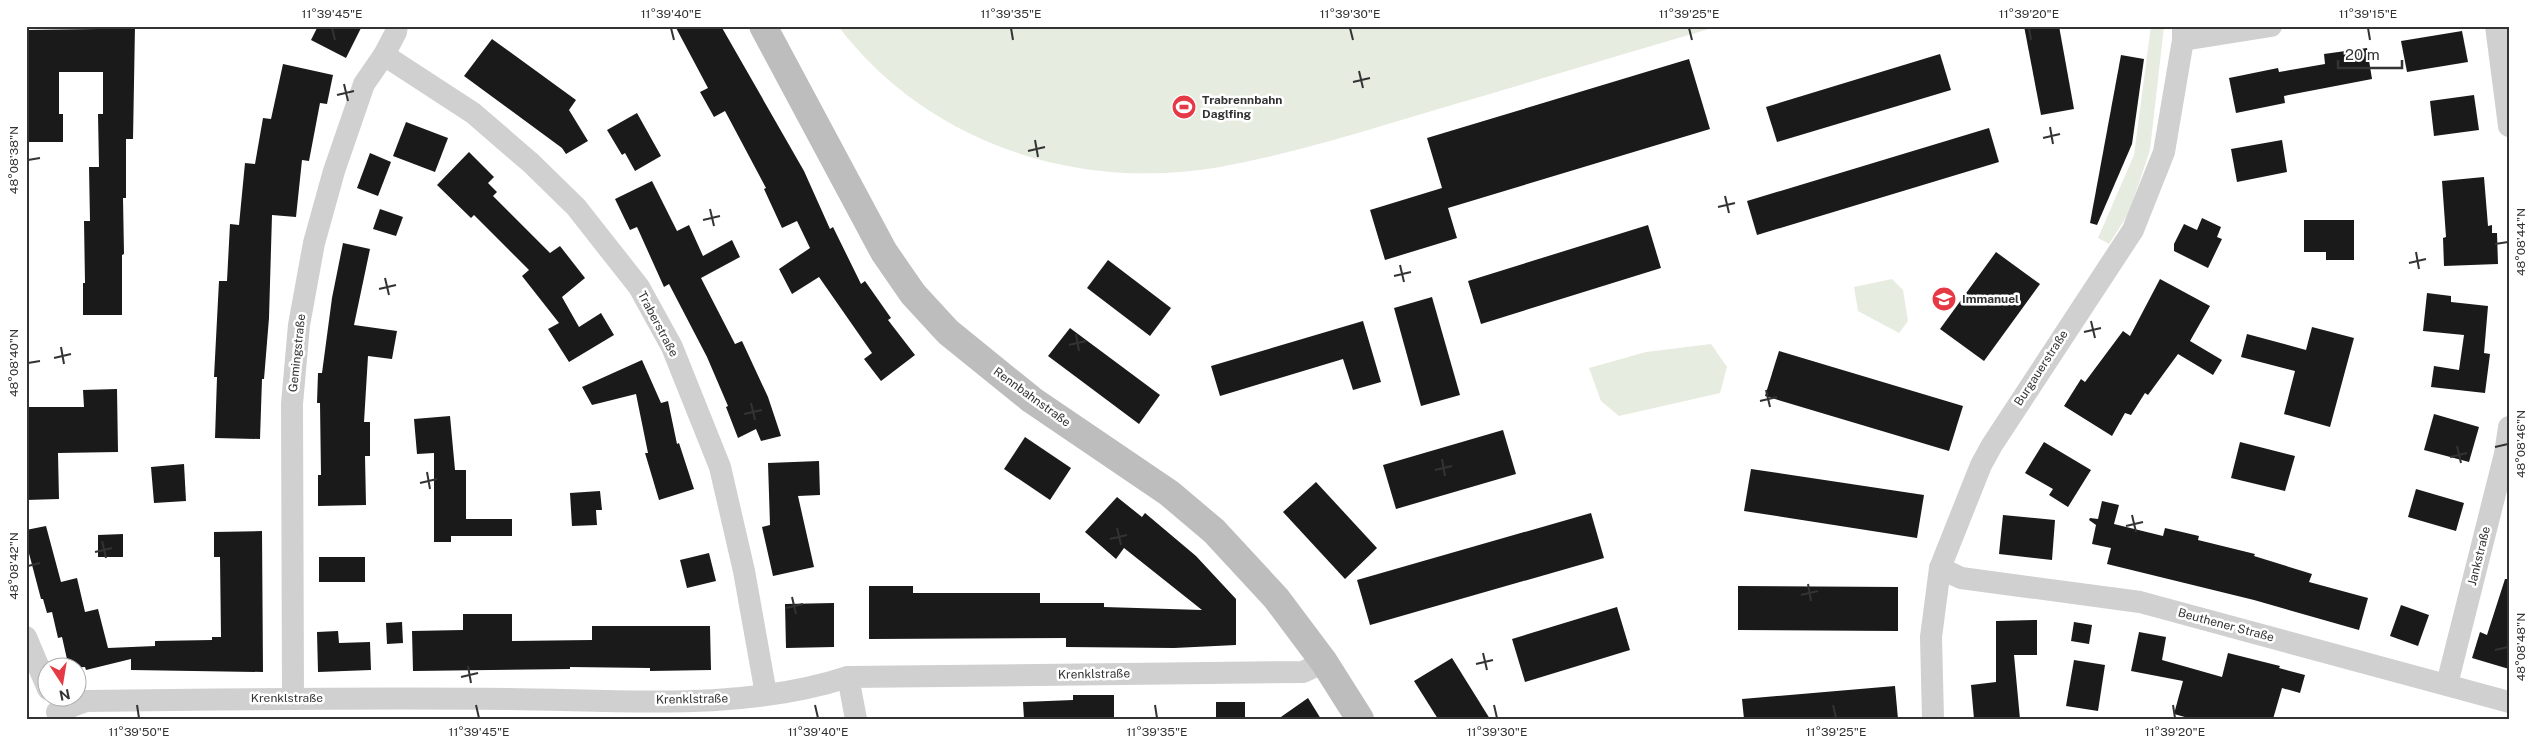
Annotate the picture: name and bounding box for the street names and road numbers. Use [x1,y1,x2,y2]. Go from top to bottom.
street label: Traberstraße [635,289,681,359]
street label: Gemingstraße [286,313,308,393]
street label: Burgauerstraße [2011,327,2071,409]
street label: Rennbahnstraße [991,364,1073,430]
street label: Jankstraße [2465,525,2493,587]
street label: Beuthener Straße [2176,605,2276,645]
street label: Krenklstraße [1058,666,1130,682]
street label: Krenklstraße [251,691,323,705]
street label: Krenklstraße [656,691,728,707]

